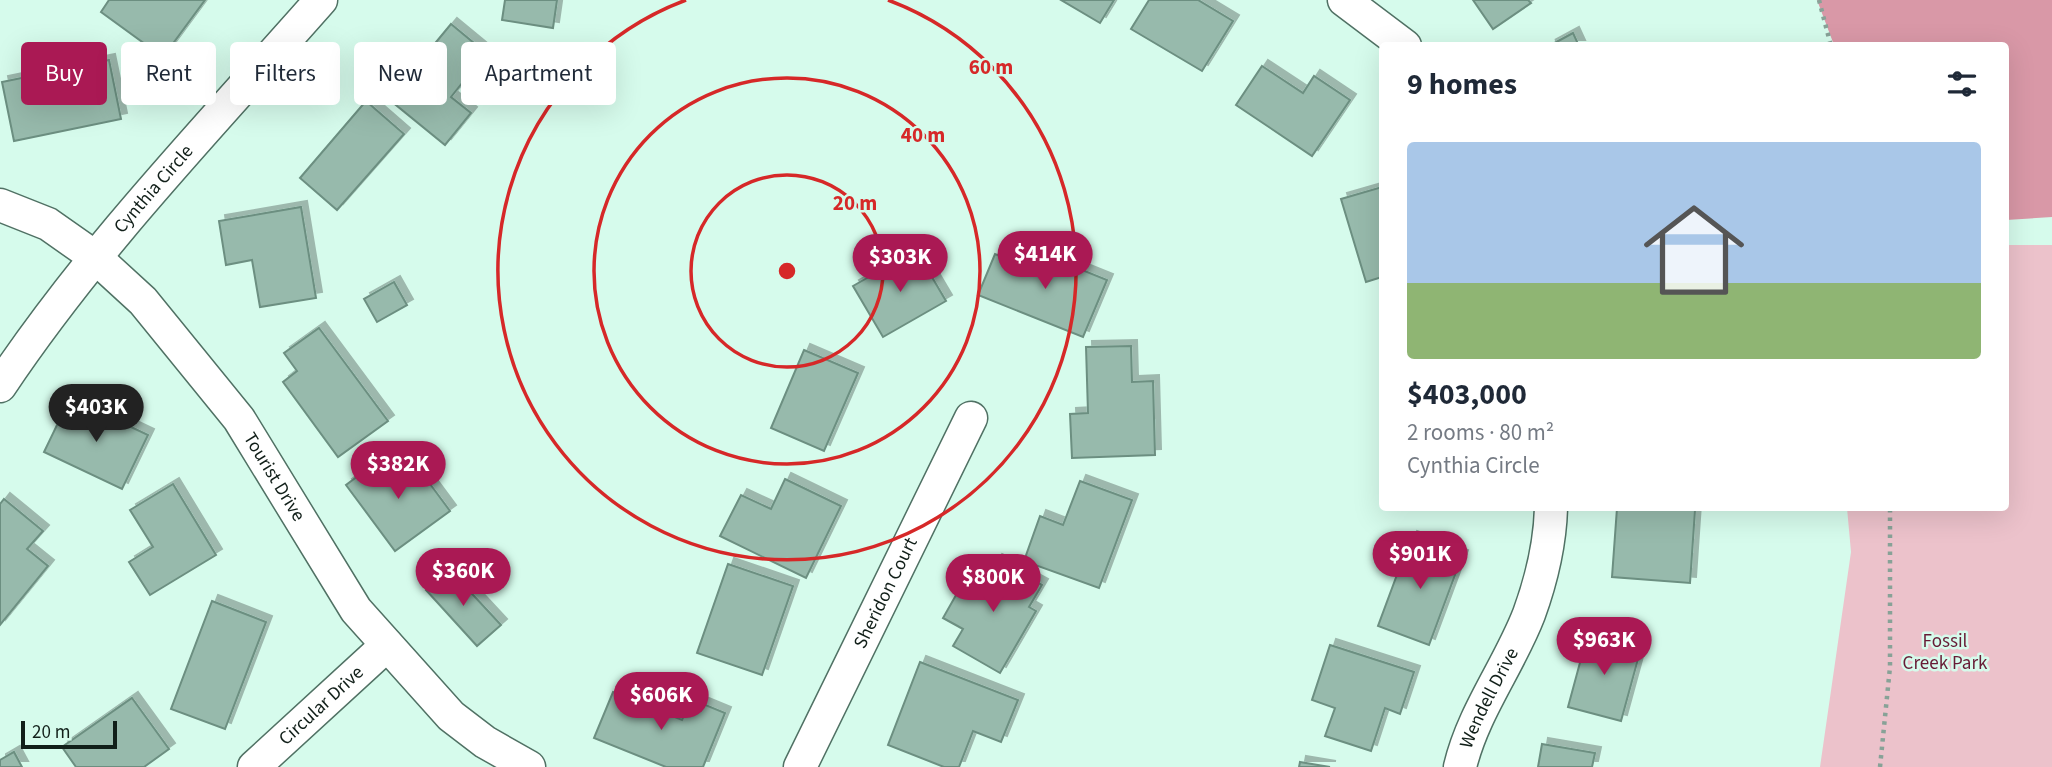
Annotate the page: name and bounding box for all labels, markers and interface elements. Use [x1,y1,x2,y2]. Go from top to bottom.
chip: Buy [21,42,107,105]
chip: Rent [121,42,216,105]
chip: Filters [230,42,340,105]
chip: New [354,42,447,105]
chip: Apartment [461,42,616,105]
text: 60 m [969,52,1013,82]
text: 9 homes [1407,63,1517,106]
icon: filters [1943,65,1981,103]
text: 40 m [901,120,945,150]
street label: Cynthia Circle [107,139,199,239]
icon: home [1631,187,1757,313]
text: 20 m [833,188,877,218]
pin: $414K [996,232,1094,291]
pin: $303K [851,234,949,294]
text: $414K [1014,237,1076,270]
text: $303K [869,240,931,273]
centre of rings [775,259,799,283]
text: $403,000 [1407,373,1527,416]
pin: $403K [47,384,145,444]
text: $403K [65,390,127,423]
text: 2 rooms · 80 m² [1407,416,1554,449]
street label: Tourist Drive [237,427,312,526]
pin: $382K [349,442,447,501]
text: $382K [367,447,429,480]
text: Cynthia Circle [1407,449,1540,482]
street label: Sheridon Court [847,532,924,653]
pin: $901K [1371,532,1469,591]
text: $901K [1389,537,1451,570]
pin: $360K [414,548,512,608]
text: $360K [432,554,494,587]
pin: $800K [944,554,1042,614]
text: $800K [962,560,1024,593]
pin: $963K [1555,618,1653,677]
text: $963K [1573,623,1635,656]
park label: Fossil Creek Park [1903,628,1988,677]
street label: Wendell Drive [1453,643,1525,752]
street label: Circular Drive [272,659,370,752]
pin: $606K [612,672,710,732]
text: $606K [630,678,692,711]
scale bar [21,718,117,750]
text: 20 m [32,719,70,746]

